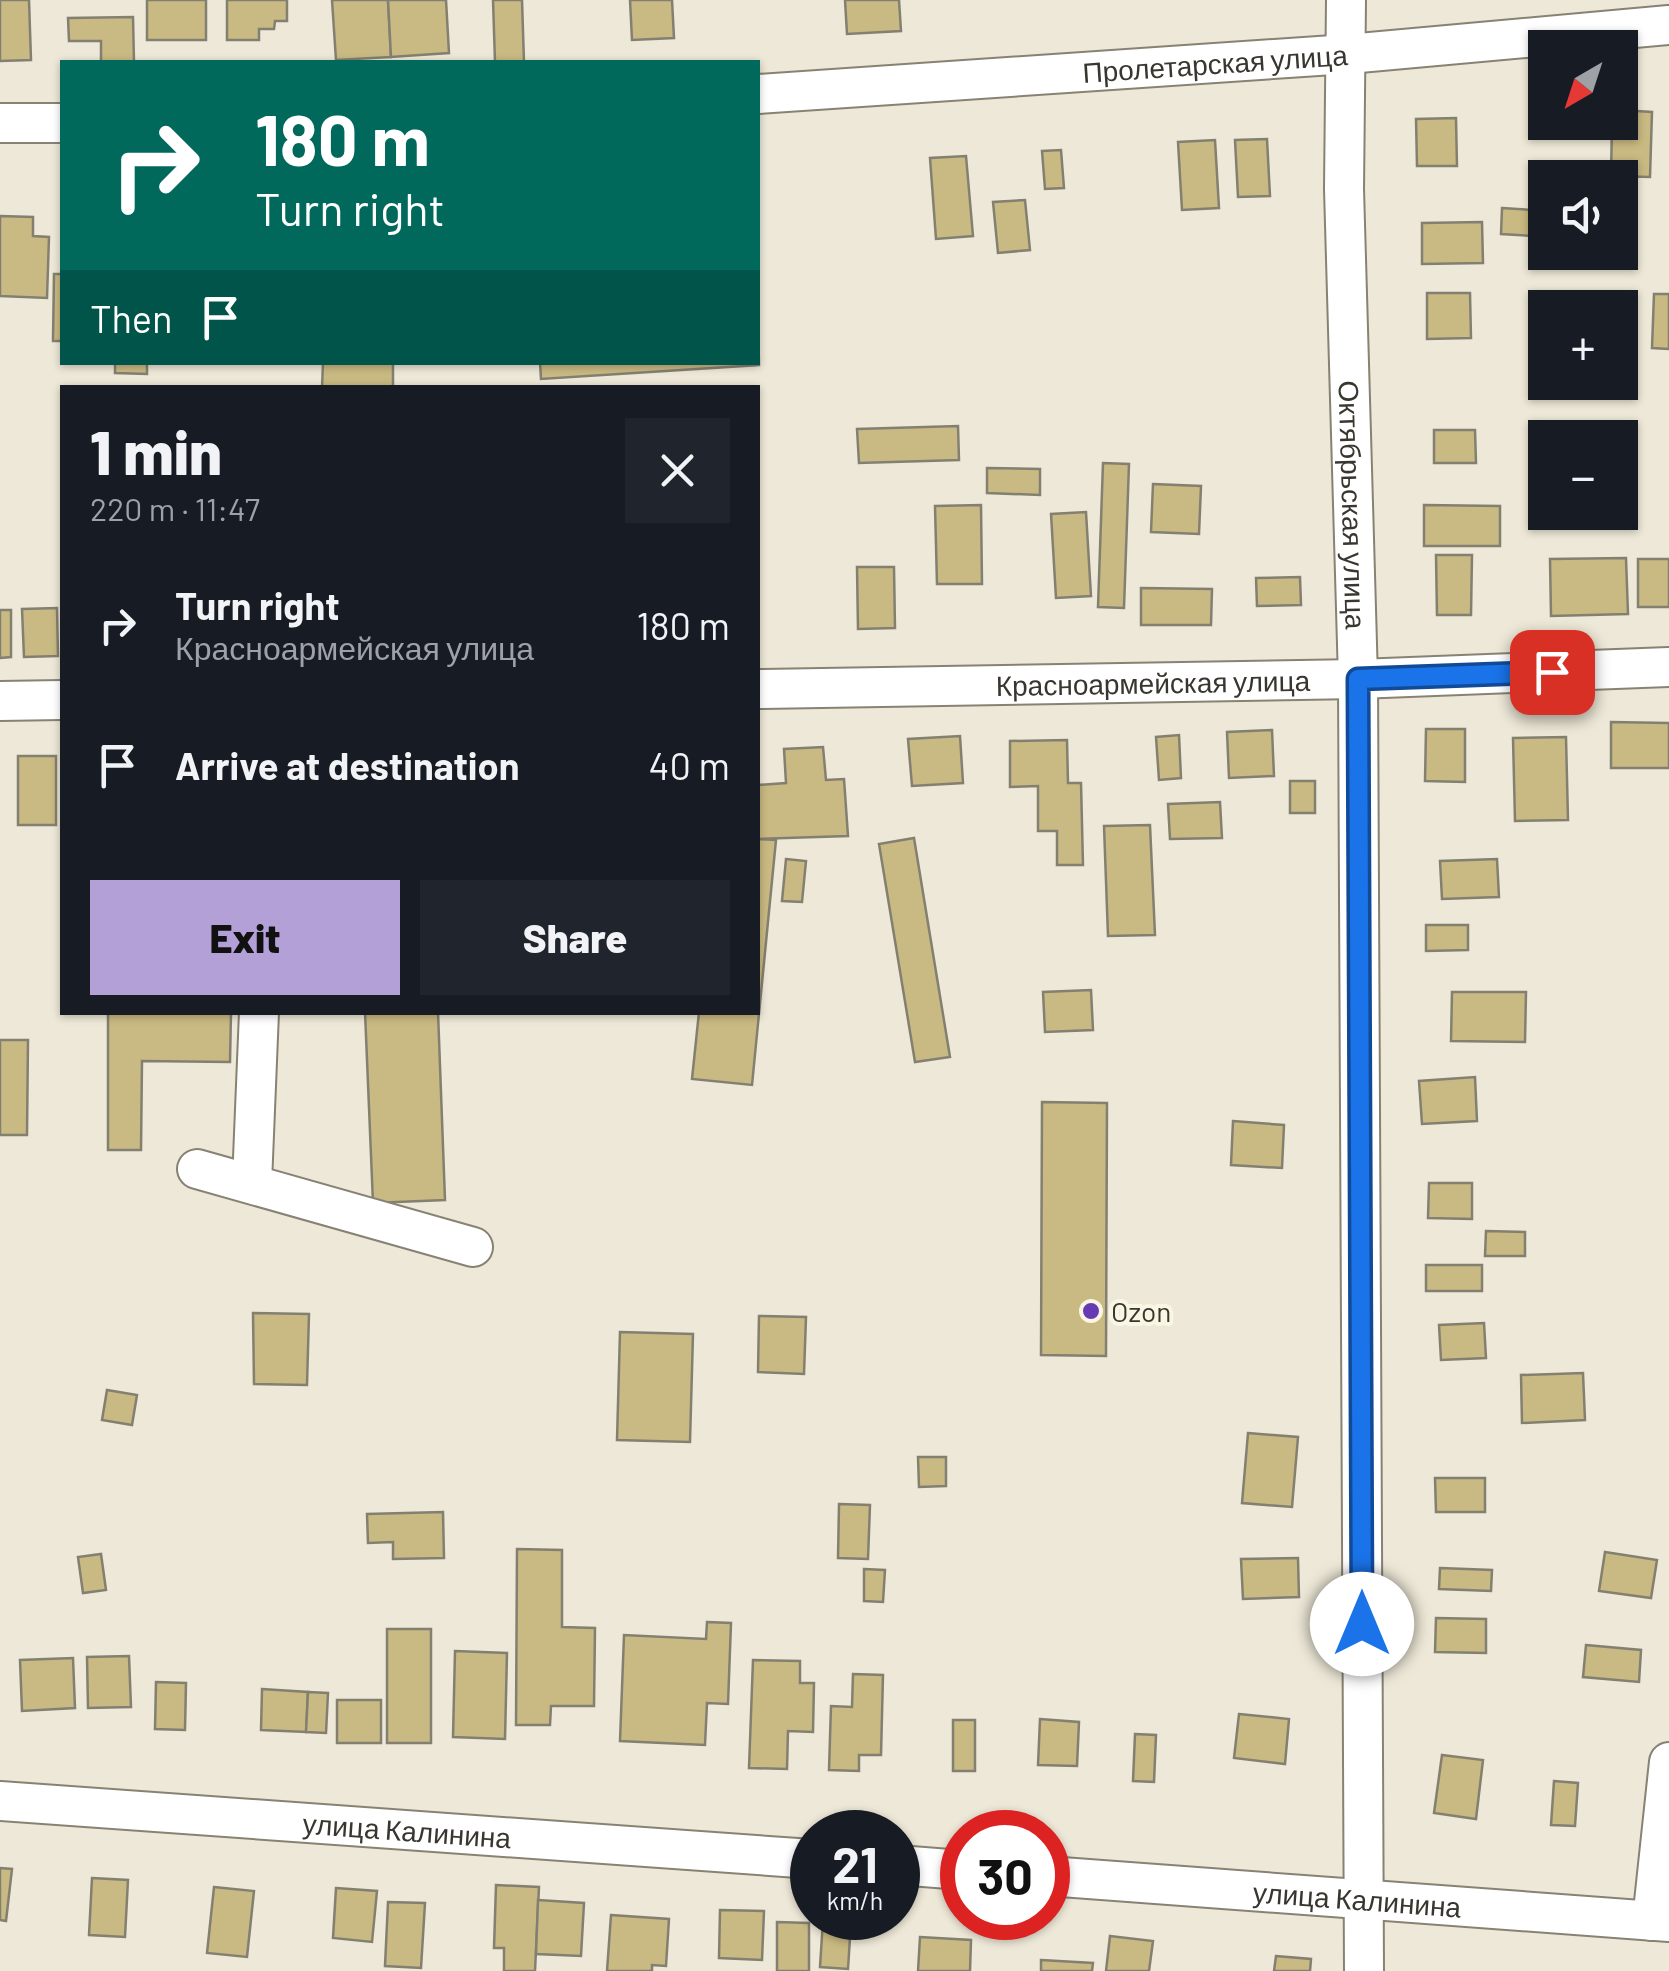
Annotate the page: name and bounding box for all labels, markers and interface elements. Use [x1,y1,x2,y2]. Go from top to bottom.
north arrow [1528,30,1638,140]
map controls [1528,30,1638,530]
street label: Пролетарская улица [1081,37,1349,89]
text: 180 m [255,96,430,180]
icon: right [90,100,220,230]
button: sound [1528,160,1638,270]
text: Turn right [255,181,445,235]
icon: arrive [193,290,248,345]
button: + [1528,290,1638,400]
text: Then [90,295,173,341]
street label: Октябрьская улица [1332,380,1374,630]
text: 1 min [90,415,222,487]
button: close [625,418,730,523]
button: − [1528,420,1638,530]
text: 220 m · 11:47 [90,489,260,527]
text: Turn right [175,582,340,628]
icon: right [90,598,145,653]
text: 180 m [636,602,730,648]
text: Красноармейская улица [175,628,534,666]
pin [1510,630,1595,715]
icon: arrive [1525,645,1580,700]
street label: Красноармейская улица [995,663,1311,702]
icon: arrive [90,738,145,793]
text: Arrive at destination [175,742,520,788]
text: 40 m [649,742,730,788]
button: Exit [90,880,400,995]
button: Share [420,880,730,995]
place label: Ozon [1111,1294,1171,1328]
marker: Ozon [1080,1300,1102,1322]
position arrow [1310,1572,1414,1676]
street label: улица Калинина [302,1806,513,1854]
speed limit sign: 30 [940,1810,1070,1940]
text: 21 [832,1833,878,1893]
street label: улица Калинина [1252,1874,1463,1924]
text: km/h [827,1885,883,1915]

